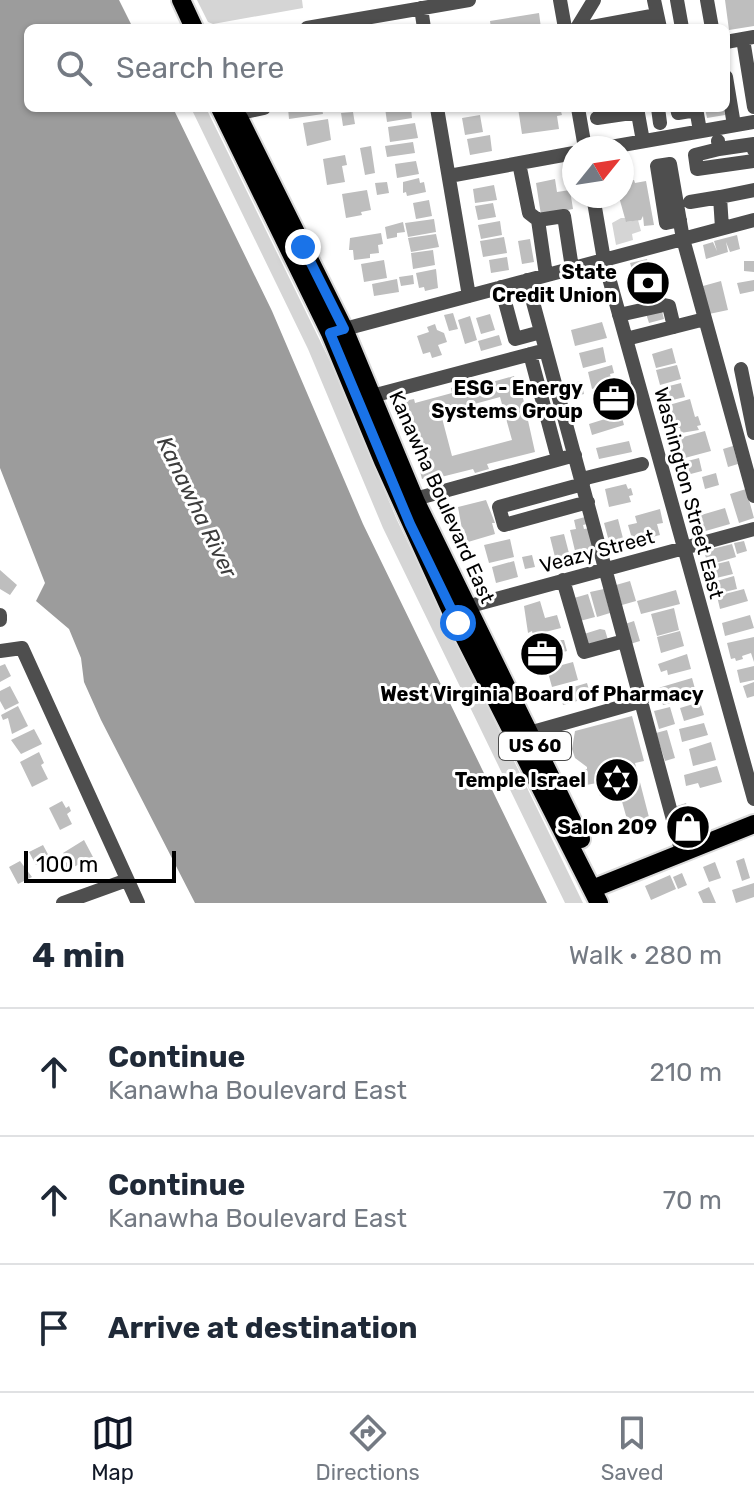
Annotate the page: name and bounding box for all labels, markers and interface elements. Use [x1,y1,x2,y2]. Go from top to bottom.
search box [24,24,730,112]
icon: search [52,46,96,90]
text: Search here [116,50,284,86]
north arrow [562,136,634,208]
route end [285,229,321,265]
bank icon: State Credit Union [624,259,672,307]
place label: State Credit Union [492,260,617,307]
office icon: ESG - Energy Systems Group [590,375,638,423]
place label: ESG - Energy Systems Group [431,376,583,423]
street label: Washington Street East [649,385,729,602]
street label: Kanawha Boulevard East [384,387,500,607]
water label: Kanawha River [151,432,244,583]
street label: Veazy Street [537,524,657,578]
route start [440,605,476,641]
office icon: West Virginia Board of Pharmacy [518,630,566,678]
place label: West Virginia Board of Pharmacy [380,682,704,706]
road number: US 60 [499,732,571,760]
synagogue icon: Temple Israel [593,756,641,804]
place label: Temple Israel [455,768,586,792]
shop icon: Salon 209 [664,803,712,851]
place label: Salon 209 [557,815,657,839]
scale bar [24,847,176,883]
text: 100 m [36,851,98,878]
text: 4 min [32,935,125,976]
text: Walk · 280 m [569,940,722,971]
text: Continue [108,1039,245,1075]
icon: ahead [32,1050,76,1094]
text: 210 m [650,1057,722,1088]
text: Kanawha Boulevard East [108,1075,407,1106]
text: Continue [108,1167,245,1203]
icon: ahead [32,1178,76,1222]
text: 70 m [663,1185,722,1216]
text: Kanawha Boulevard East [108,1203,407,1234]
icon: arrive [32,1306,76,1350]
text: Arrive at destination [108,1310,418,1346]
tab: Map [91,1411,135,1486]
tab: Directions [316,1411,420,1486]
tab: Saved [601,1411,664,1486]

